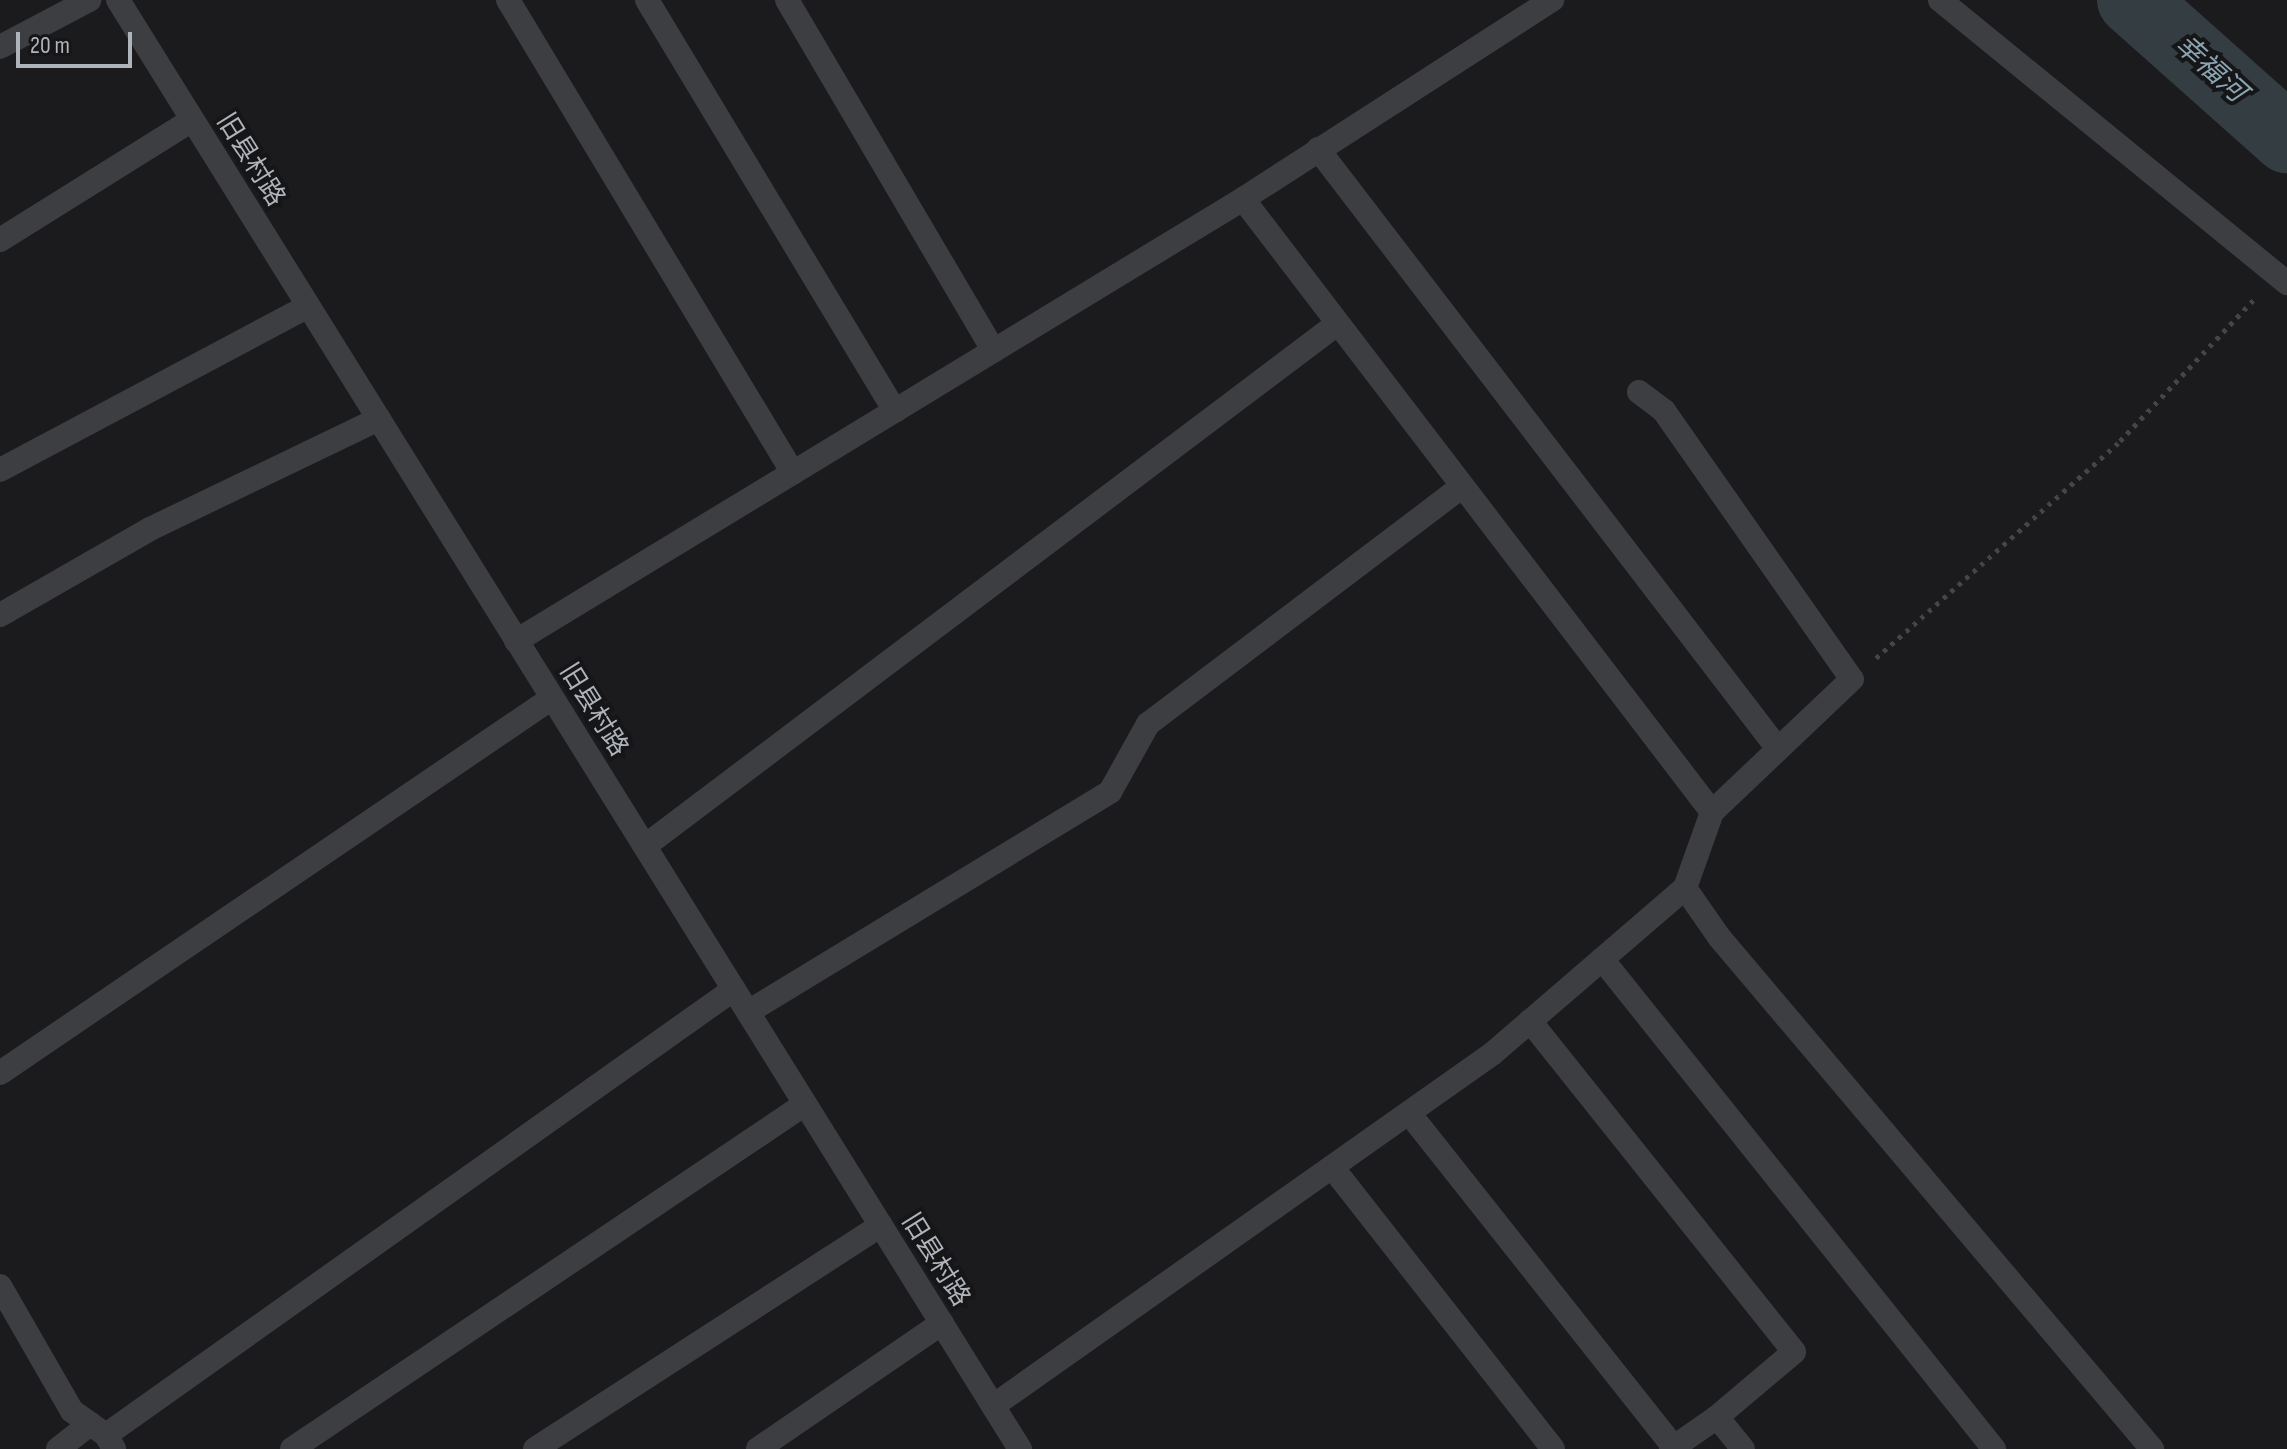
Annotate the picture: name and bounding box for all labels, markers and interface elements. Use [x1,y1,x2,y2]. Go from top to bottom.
scale bar [20,16,136,66]
water label: 幸福河 [2168,28,2252,110]
text: 20 m [30,31,70,60]
street label: 旧县村路 [209,108,291,212]
street label: 旧县村路 [552,658,634,762]
street label: 旧县村路 [894,1208,976,1312]

